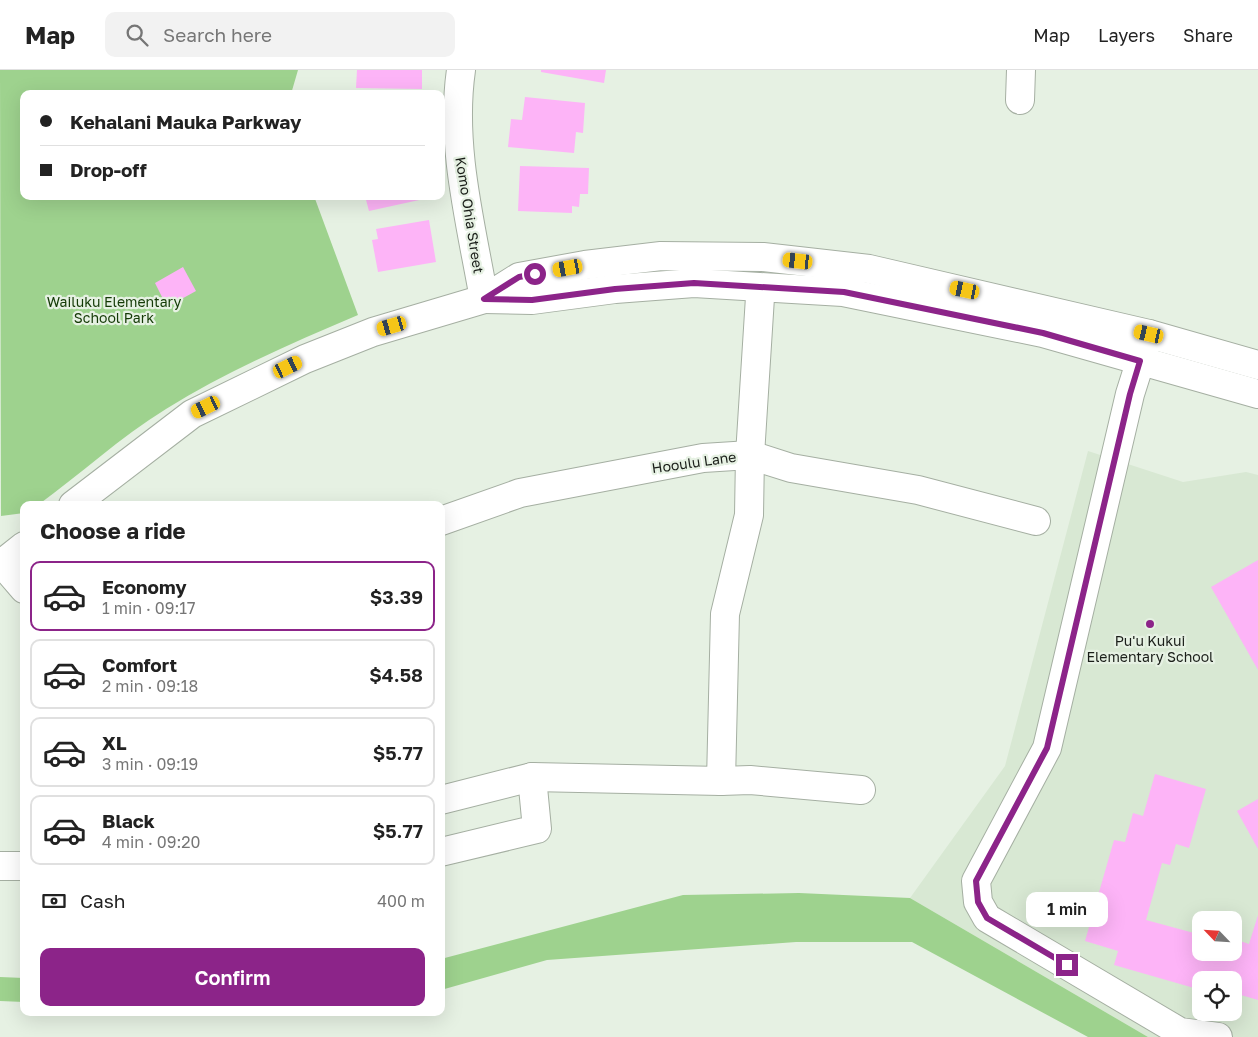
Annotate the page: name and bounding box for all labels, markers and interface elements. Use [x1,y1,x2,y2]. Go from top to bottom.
search box [105,12,455,57]
text: Map [25,20,75,49]
icon: search [123,21,151,49]
text: Search here [163,23,272,46]
text: Map [1033,24,1070,46]
text: Layers [1098,24,1155,46]
text: Share [1183,24,1233,46]
text: Kehalani Mauka Parkway [70,110,301,133]
street label: Komo Ohia Street [452,156,488,274]
text: Drop-off [70,158,147,181]
car [782,252,813,270]
car [551,258,584,278]
route start [524,263,546,285]
car [948,280,981,300]
park label: Wailuku Elementary School Park [47,293,181,326]
car [375,315,408,337]
car [1132,323,1165,345]
car [271,354,304,380]
car [189,394,222,420]
street label: Hooulu Lane [651,448,737,476]
text: Choose a ride [40,517,186,544]
icon: car [42,574,87,619]
text: Economy [102,575,187,598]
text: $3.39 [370,585,423,608]
text: 1 min · 09:17 [102,598,196,618]
marker: Pu'u Kukui Elementary School [1144,618,1156,630]
place label: Pu'u Kukui Elementary School [1086,632,1214,665]
icon: car [42,652,87,697]
text: Comfort [102,653,177,676]
text: $4.58 [369,663,423,686]
text: 2 min · 09:18 [102,676,198,696]
icon: car [42,730,87,775]
text: XL [102,731,127,754]
text: $5.77 [373,741,423,764]
text: 3 min · 09:19 [102,754,198,774]
icon: car [42,808,87,853]
text: Black [102,809,155,832]
text: $5.77 [373,819,423,842]
text: 4 min · 09:20 [102,832,200,852]
icon: cash [40,887,68,915]
text: Cash [80,889,125,912]
text: 400 m [377,891,425,911]
callout: 1 min [1026,892,1108,928]
text: 1 min [1047,899,1087,919]
north arrow [1192,911,1242,961]
map controls [1192,911,1242,1021]
button: Confirm [40,948,425,1006]
route end [1056,954,1078,976]
button: locate [1192,971,1242,1021]

